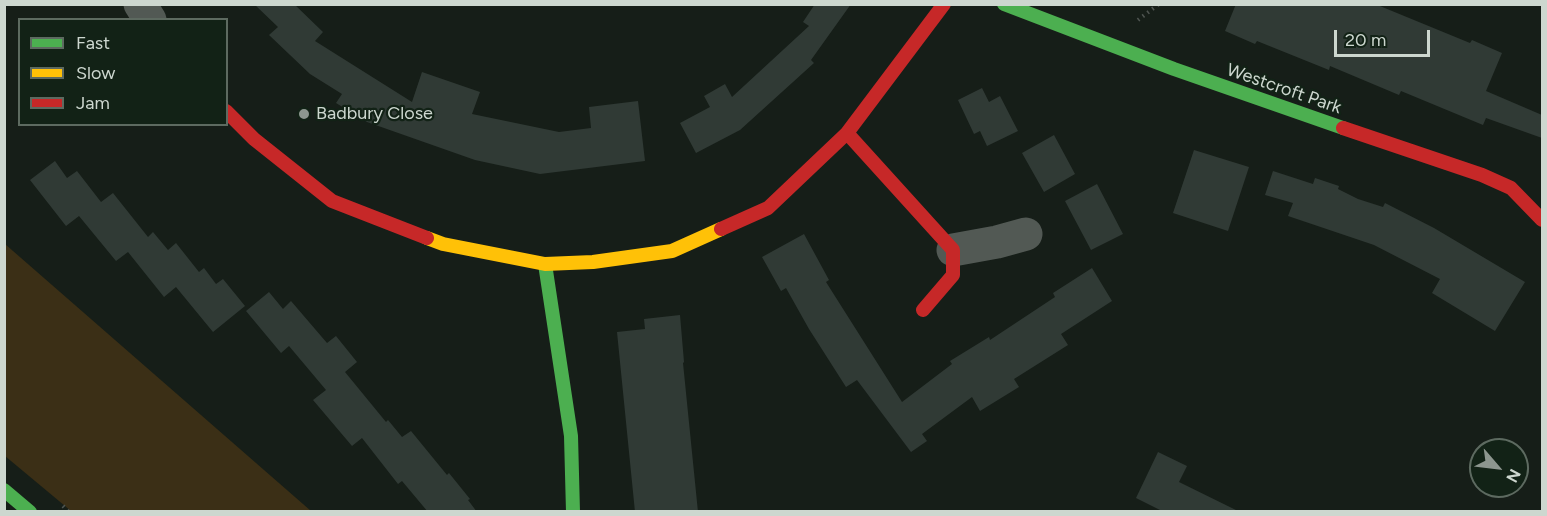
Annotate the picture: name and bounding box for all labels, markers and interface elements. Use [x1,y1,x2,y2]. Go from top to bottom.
legend [18,18,228,126]
scale bar [1337,18,1433,56]
text: 20 m [1345,29,1386,51]
text: Fast [76,32,110,54]
street label: Westcroft Park [1224,59,1344,119]
text: Slow [76,62,115,84]
text: Jam [76,92,110,114]
place label: Badbury Close [316,103,433,125]
marker: Badbury Close [297,107,311,121]
north arrow [1469,438,1529,498]
text: N [1502,466,1525,486]

